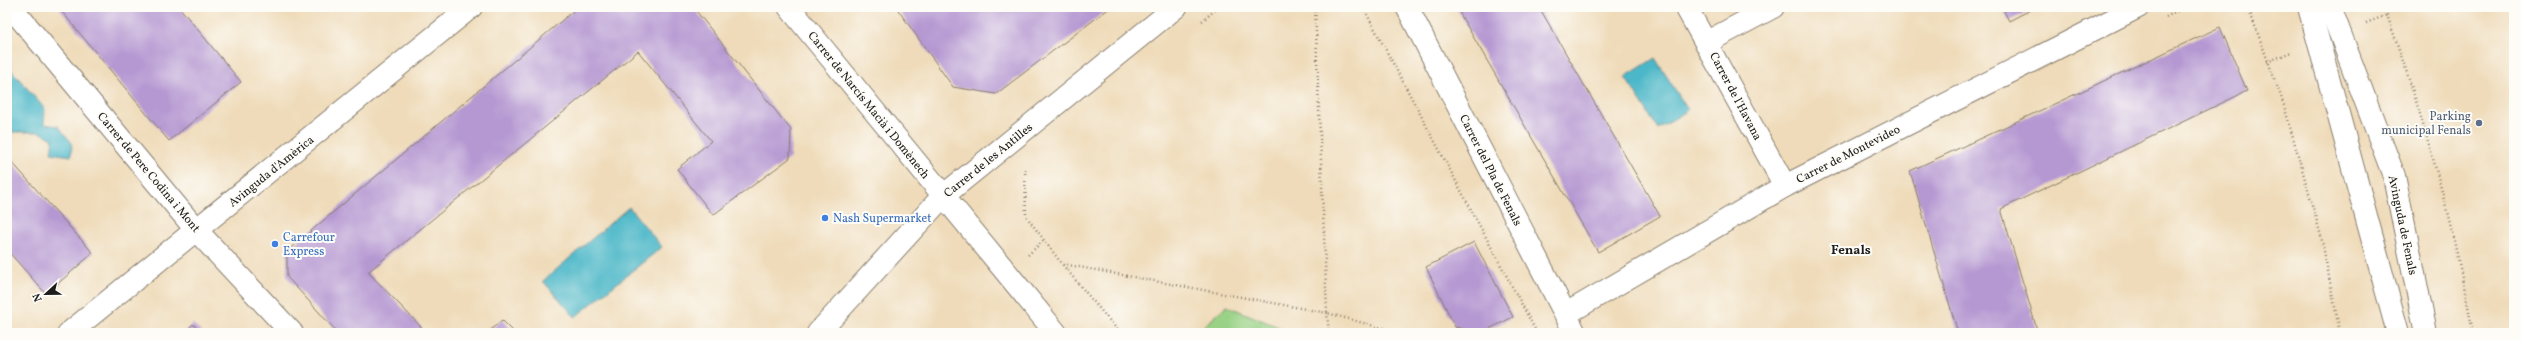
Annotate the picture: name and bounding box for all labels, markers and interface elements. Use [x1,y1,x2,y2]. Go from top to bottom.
street label: Carrer de Narcís Macià i Domènech [804,29,933,183]
street label: Carrer de l'Havana [1705,50,1765,143]
street label: Carrer de Pere Codina i Mont [93,109,203,236]
place label: Parking municipal Fenals [2381,109,2471,139]
street label: Carrer del Pla de Fenals [1455,112,1525,229]
marker: Parking municipal Fenals [2474,118,2484,128]
street label: Carrer de les Antilles [941,120,1036,202]
street label: Carrer de Montevideo [1794,122,1903,188]
street label: Avinguda d'Amèrica [226,132,318,211]
street label: Avinguda de Fenals [2384,174,2420,276]
place label: Nash Supermarket [833,211,931,227]
marker: Nash Supermarket [820,213,830,223]
place label: Carrefour Express [283,230,335,260]
marker: Carrefour Express [270,239,280,249]
district label: Fenals [1831,242,1871,260]
north arrow [26,274,66,314]
text: N [30,291,47,304]

